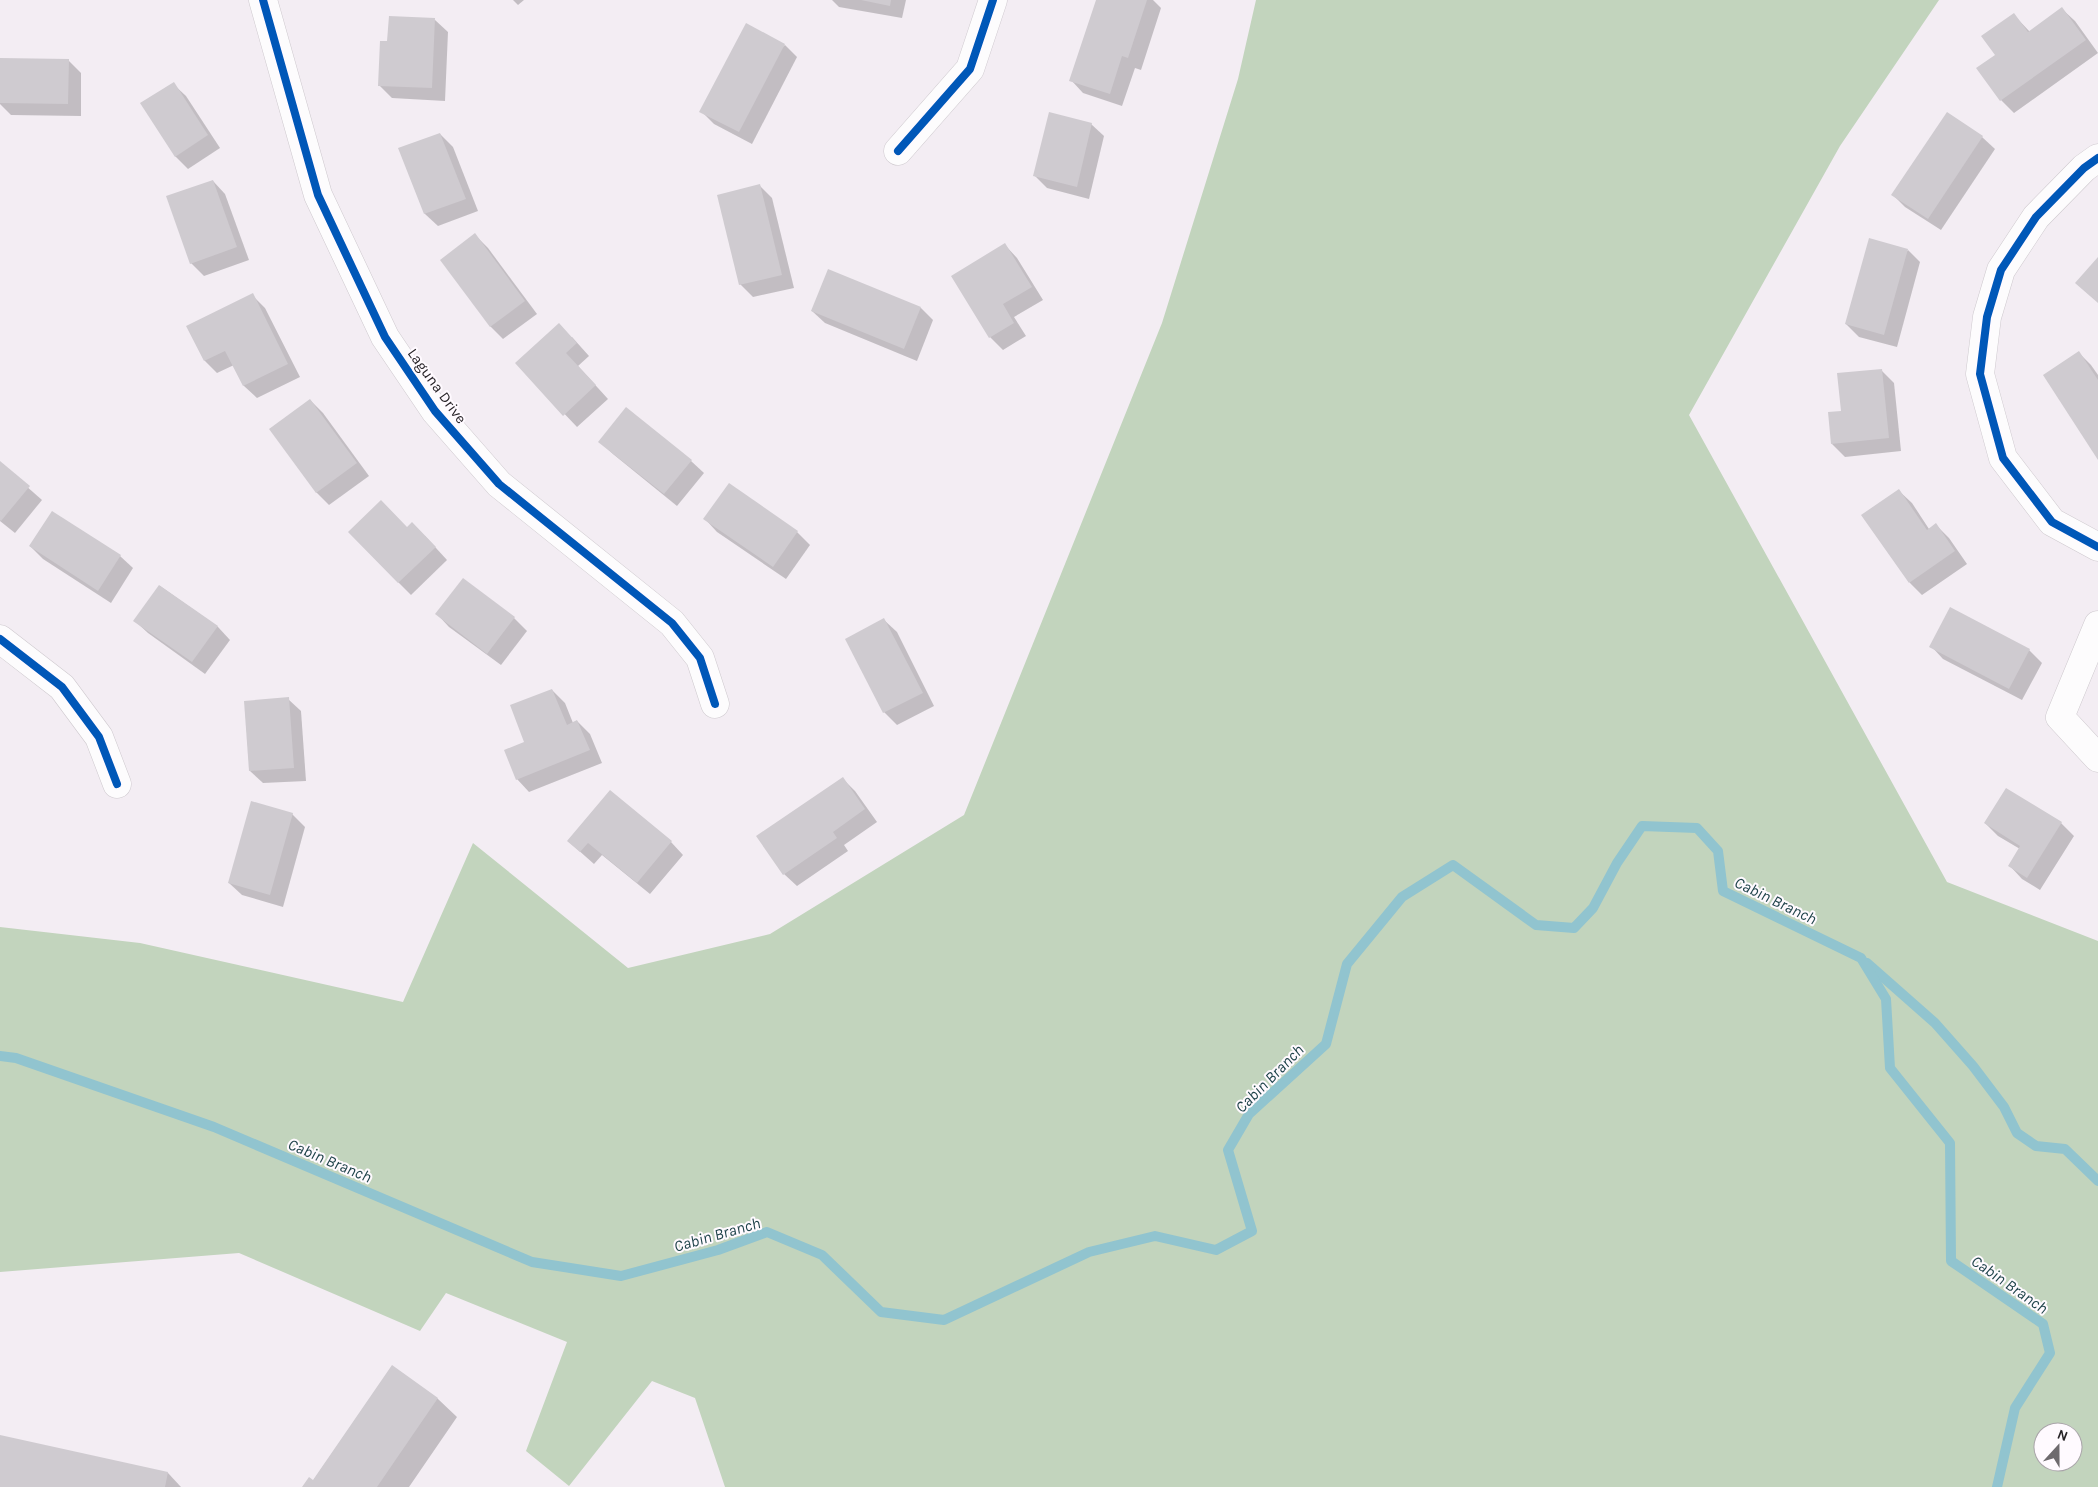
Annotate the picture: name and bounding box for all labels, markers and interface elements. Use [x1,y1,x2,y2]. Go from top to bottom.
street label: Laguna Drive [404,345,470,427]
water label: Cabin Branch [1732,872,1820,929]
water label: Cabin Branch [1231,1040,1308,1117]
water label: Cabin Branch [285,1134,375,1187]
water label: Cabin Branch [672,1213,763,1256]
water label: Cabin Branch [1968,1251,2052,1318]
north arrow [2033,1422,2083,1472]
text: N [2055,1426,2070,1445]

